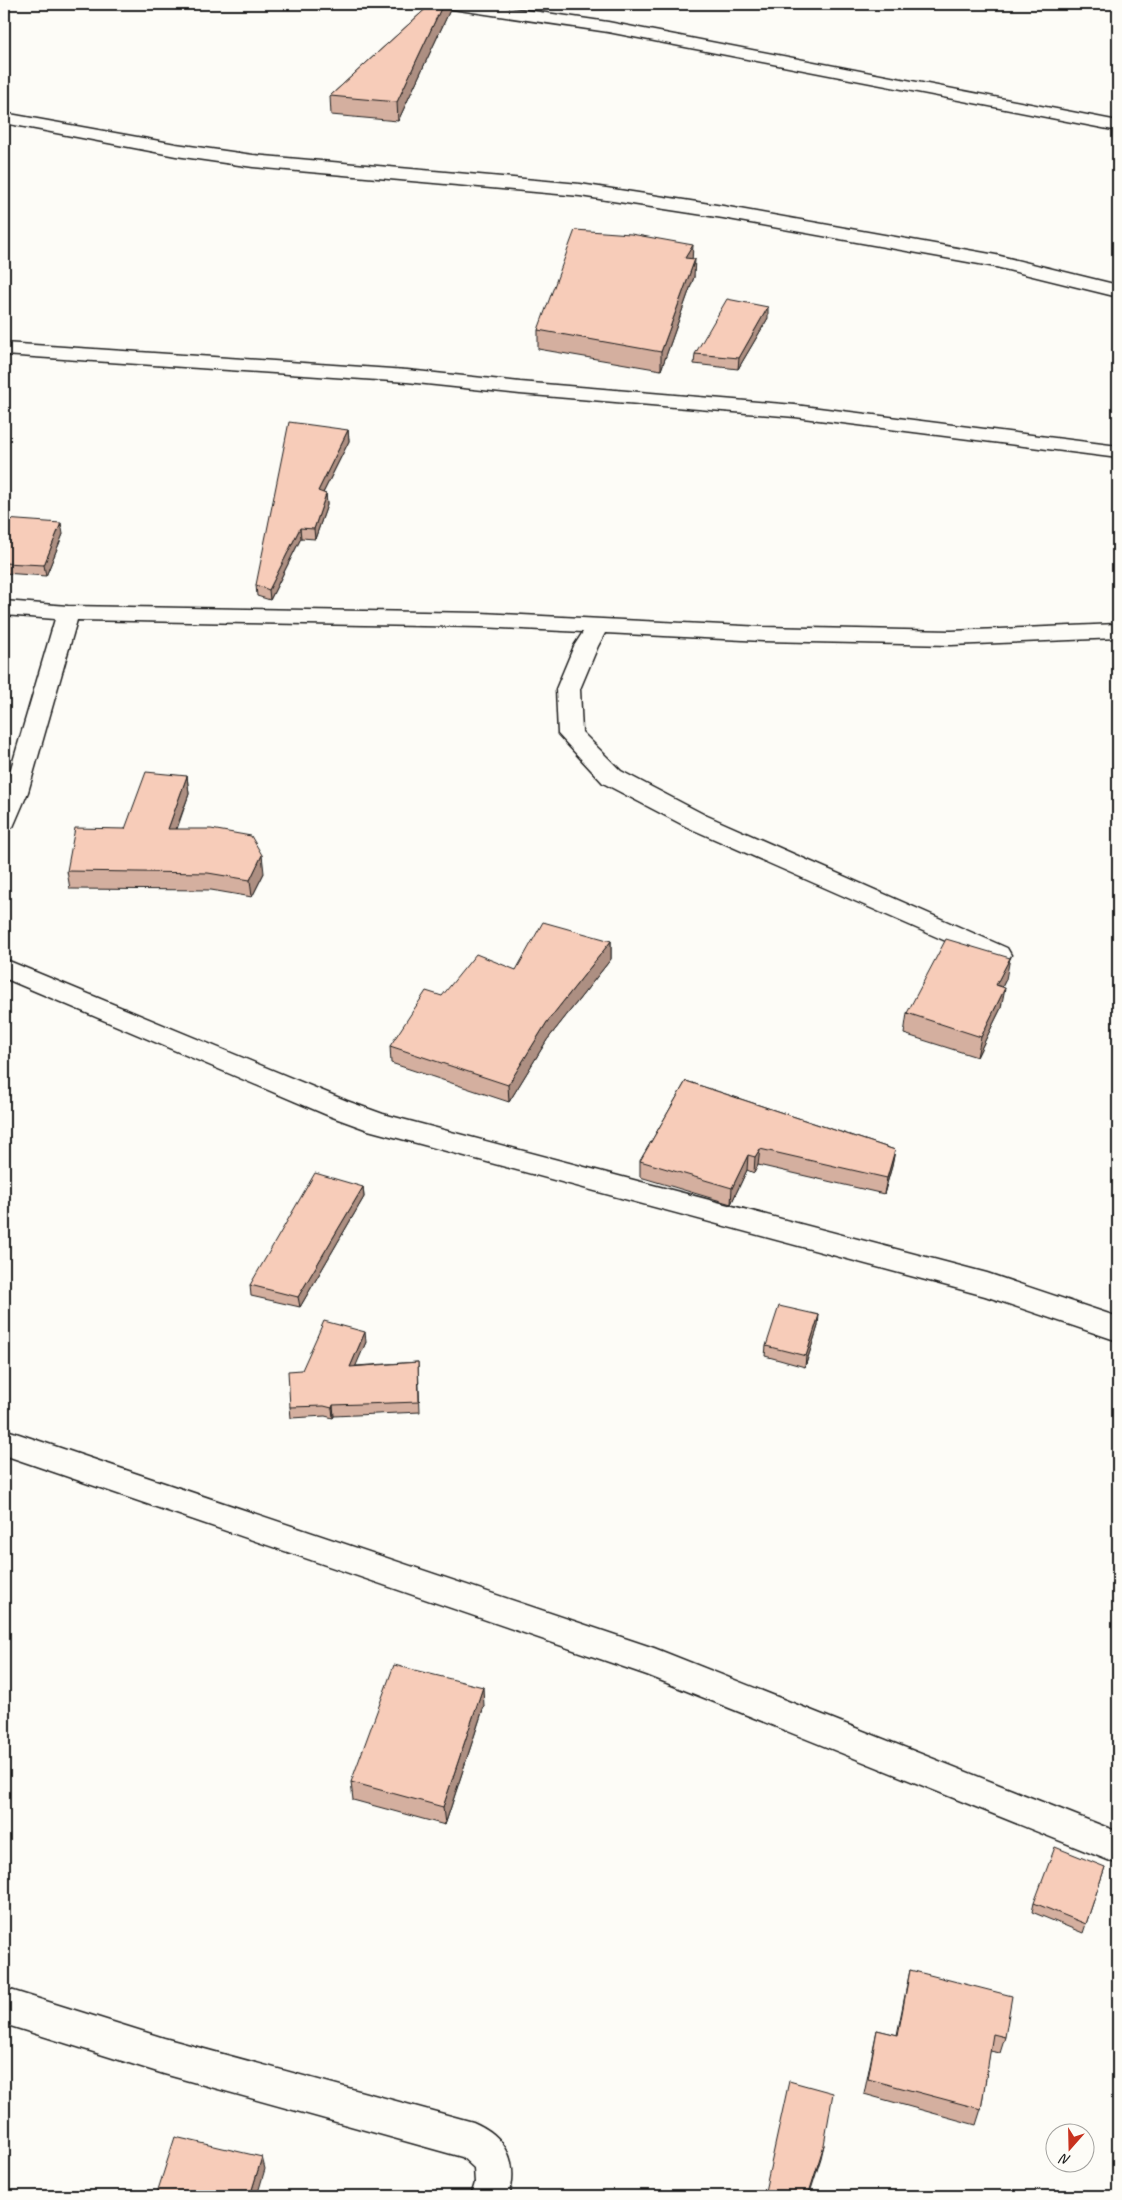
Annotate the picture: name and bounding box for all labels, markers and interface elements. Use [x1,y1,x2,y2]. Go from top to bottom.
north arrow [1044,2122,1094,2172]
text: N [1057,2149,1073,2169]

